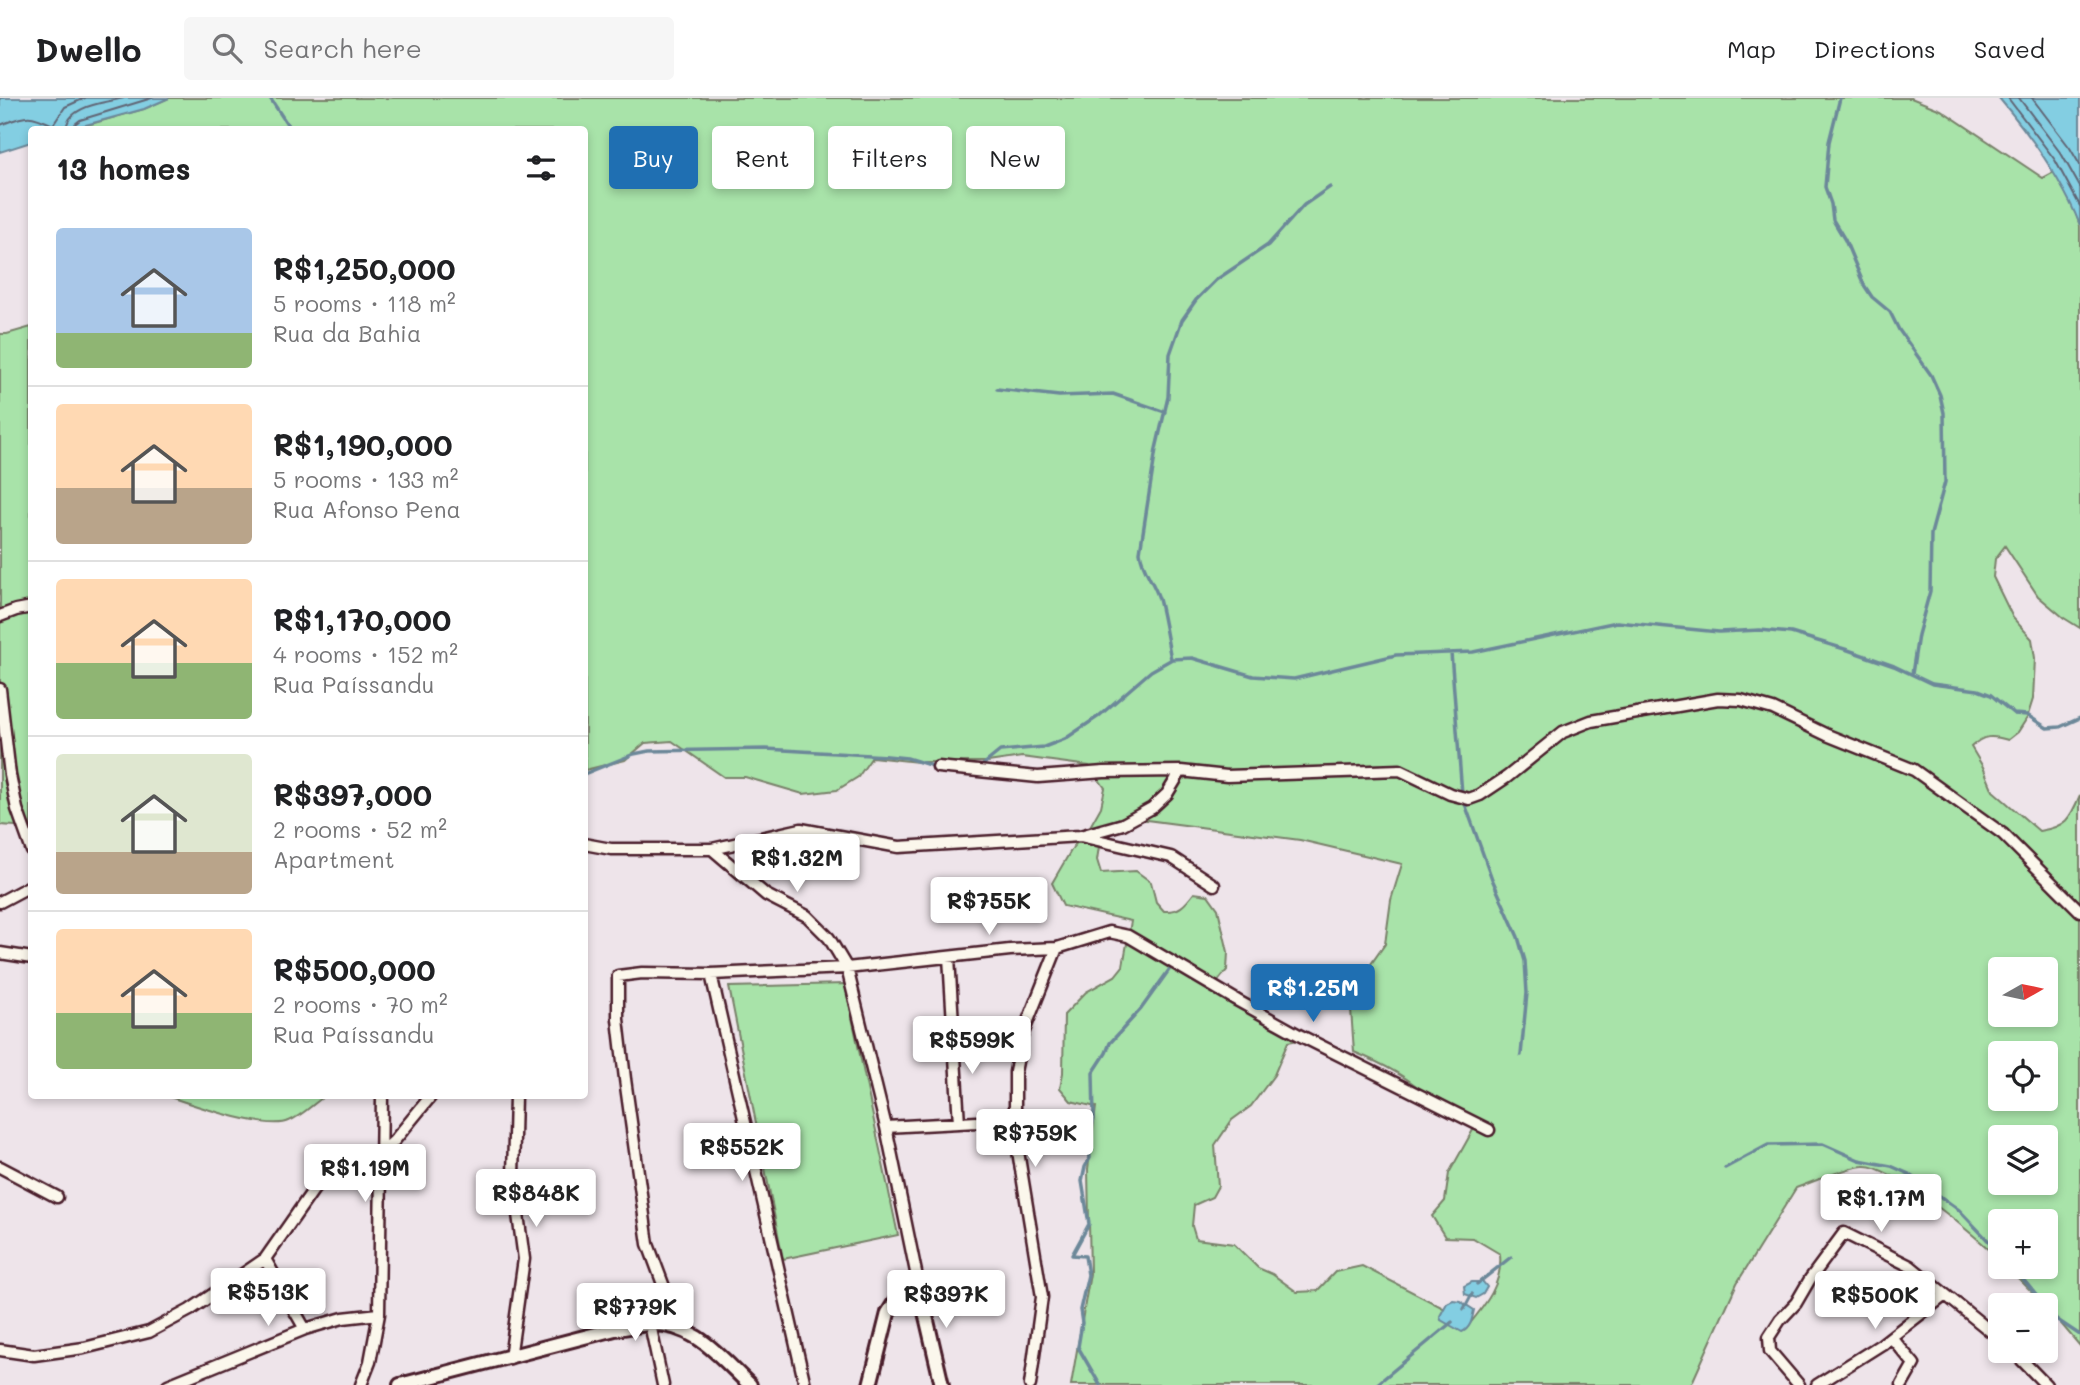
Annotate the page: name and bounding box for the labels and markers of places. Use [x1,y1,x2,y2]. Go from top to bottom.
pin: R$1.32M [732,834,862,894]
pin: R$755K [932,878,1046,937]
pin: R$1.25M [1248,964,1378,1024]
pin: R$599K [915,1016,1029,1076]
pin: R$759K [978,1110,1092,1169]
pin: R$552K [685,1124,799,1183]
pin: R$1.19M [300,1144,430,1204]
pin: R$848K [479,1170,593,1229]
pin: R$1.17M [1816,1174,1946,1234]
pin: R$513K [211,1268,325,1328]
pin: R$397K [889,1270,1003,1330]
pin: R$500K [1818,1272,1932,1331]
pin: R$779K [578,1284,692,1343]

